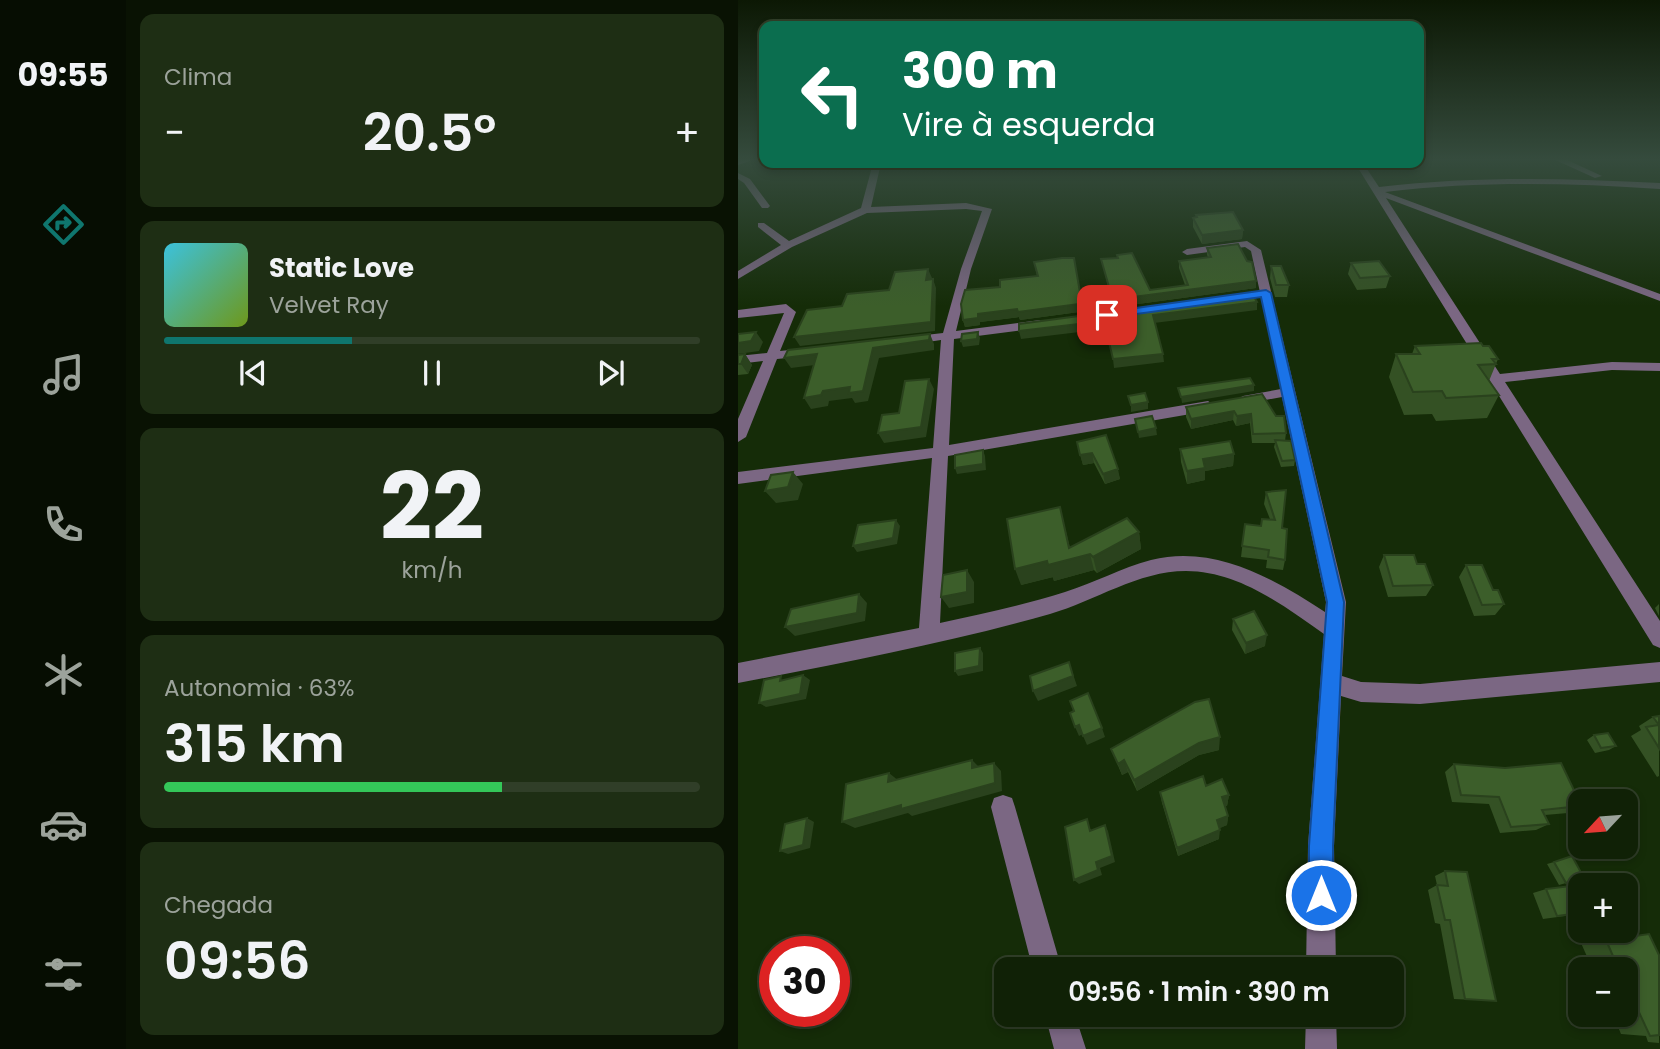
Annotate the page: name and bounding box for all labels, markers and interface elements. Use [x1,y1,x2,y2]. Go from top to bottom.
text: 300 m [902,37,1058,105]
icon: left [787,49,878,140]
text: 09:55 [17,52,109,97]
text: Clima [164,61,232,93]
text: 20.5° [363,96,496,169]
text: Vire à esquerda [902,102,1156,147]
text: − [164,106,185,159]
text: + [674,106,700,159]
icon: directions [39,200,88,249]
text: Static Love [269,250,414,286]
pin [1077,285,1137,345]
text: Velvet Ray [269,289,389,321]
icon: arrive [1088,296,1126,334]
icon: music [39,350,88,399]
icon: previous [234,354,272,392]
icon: pause [413,354,451,392]
icon: next [592,354,630,392]
text: 22 [380,443,484,571]
icon: phone [39,500,88,549]
text: km/h [401,554,463,586]
icon: climate [39,650,88,699]
text: Autonomia · 63% [164,672,354,704]
text: 315 km [164,707,345,780]
north arrow [1568,789,1638,859]
map controls [1568,789,1638,1027]
icon: car [39,800,88,849]
position arrow [1284,858,1358,932]
button: + [1568,873,1638,943]
text: Chegada [164,889,273,921]
text: 09:56 [164,924,311,997]
speed limit sign: 30 [759,936,850,1027]
icon: filters [39,950,88,999]
button: − [1568,957,1638,1027]
text: 09:56 · 1 min · 390 m [1068,974,1330,1010]

